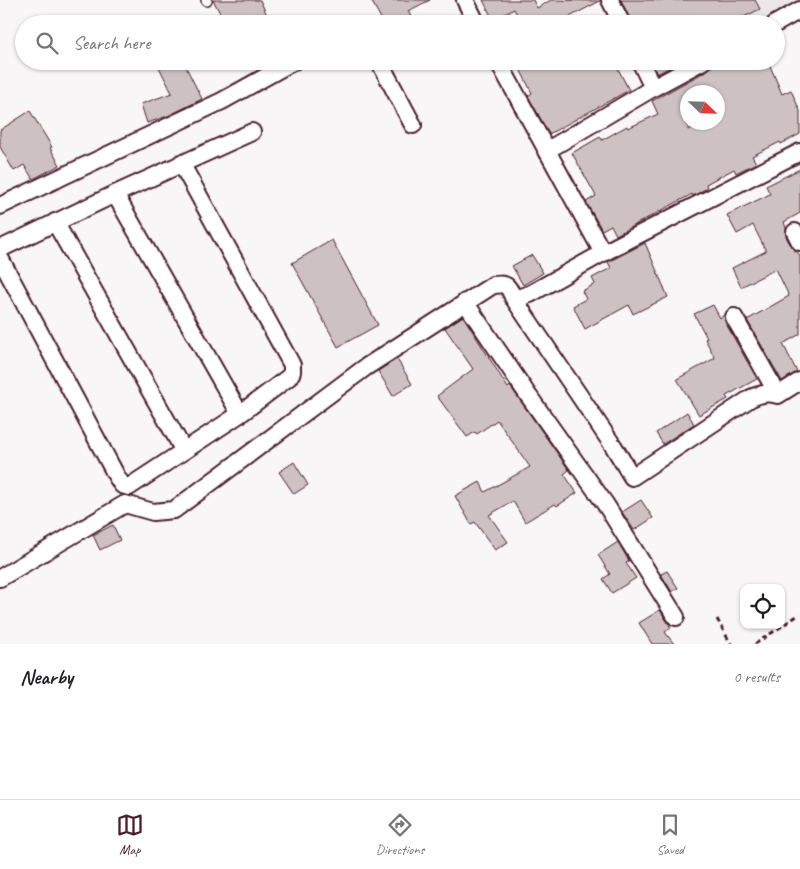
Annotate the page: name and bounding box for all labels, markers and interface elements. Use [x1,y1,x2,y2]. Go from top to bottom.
search box [15,15,785,70]
icon: search [33,29,61,57]
text: Search here [73,31,150,55]
north arrow [680,85,725,130]
map controls [740,584,785,629]
button: locate [740,584,785,629]
text: Nearby [20,664,73,690]
text: 0 results [733,667,780,687]
tab: Map [116,811,144,858]
tab: Directions [376,811,424,858]
tab: Saved [656,811,684,858]

